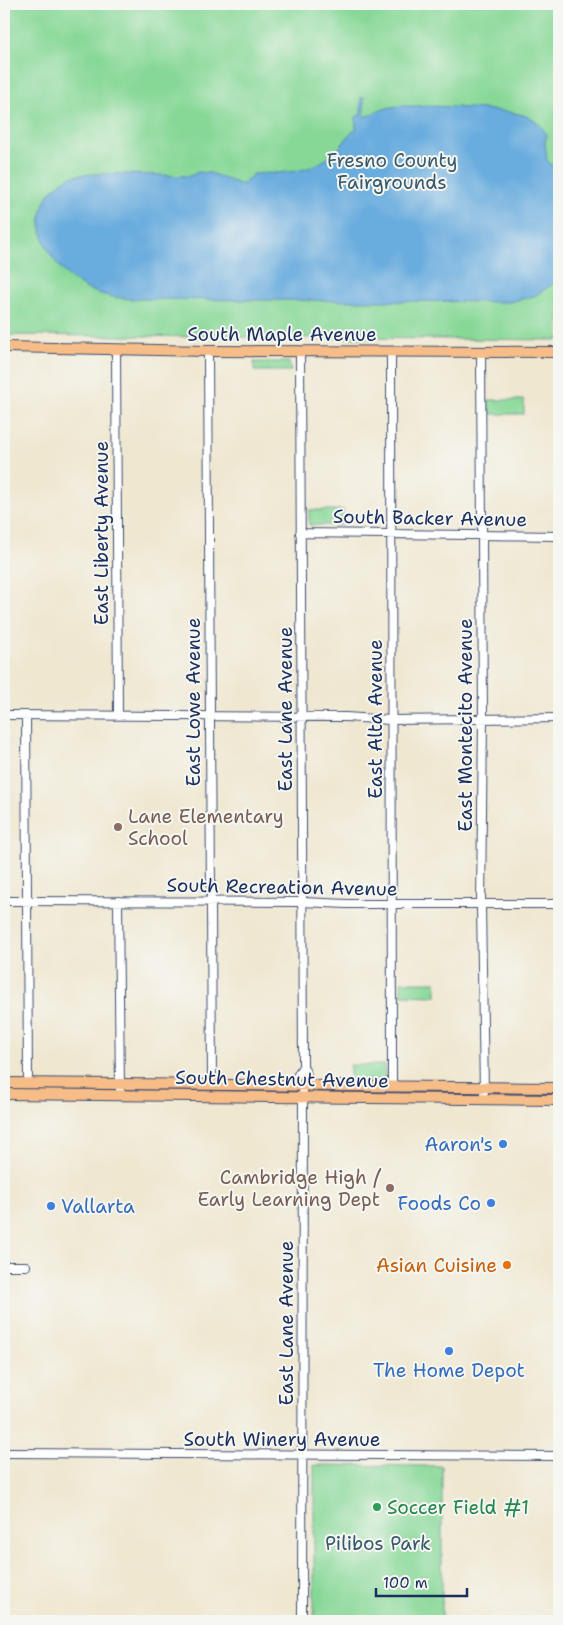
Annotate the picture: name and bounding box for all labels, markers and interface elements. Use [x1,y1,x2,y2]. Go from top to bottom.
park label: Fresno County Fairgrounds [327,148,457,195]
street label: South Maple Avenue [187,322,377,347]
street label: East Liberty Avenue [89,441,114,625]
street label: South Backer Avenue [333,504,527,532]
street label: East Lowe Avenue [181,618,206,786]
street label: East Montecito Avenue [453,618,478,832]
street label: East Lane Avenue [273,627,298,791]
street label: East Alta Avenue [363,639,388,799]
place label: Lane Elementary School [128,804,284,851]
marker: Lane Elementary School [112,821,124,833]
street label: South Recreation Avenue [166,872,398,902]
street label: South Chestnut Avenue [175,1065,389,1093]
place label: Aaron's [425,1132,493,1157]
marker: Aaron's [497,1138,509,1150]
place label: Cambridge High / Early Learning Dept [197,1165,382,1212]
marker: Cambridge High / Early Learning Dept [384,1182,396,1194]
place label: Foods Co [398,1191,481,1216]
place label: Vallarta [61,1194,135,1219]
marker: Foods Co [485,1197,497,1209]
marker: Vallarta [45,1200,57,1212]
street label: East Lane Avenue [274,1241,299,1405]
place label: Asian Cuisine [376,1253,497,1278]
marker: Asian Cuisine [501,1259,513,1271]
marker: The Home Depot [443,1345,455,1357]
place label: The Home Depot [373,1358,525,1383]
street label: South Winery Avenue [183,1427,381,1452]
place label: Soccer Field #1 [387,1495,529,1520]
marker: Soccer Field #1 [371,1501,383,1513]
park label: Pilibos Park [325,1531,431,1556]
scale bar [376,1565,467,1597]
text: 100 m [383,1573,428,1593]

